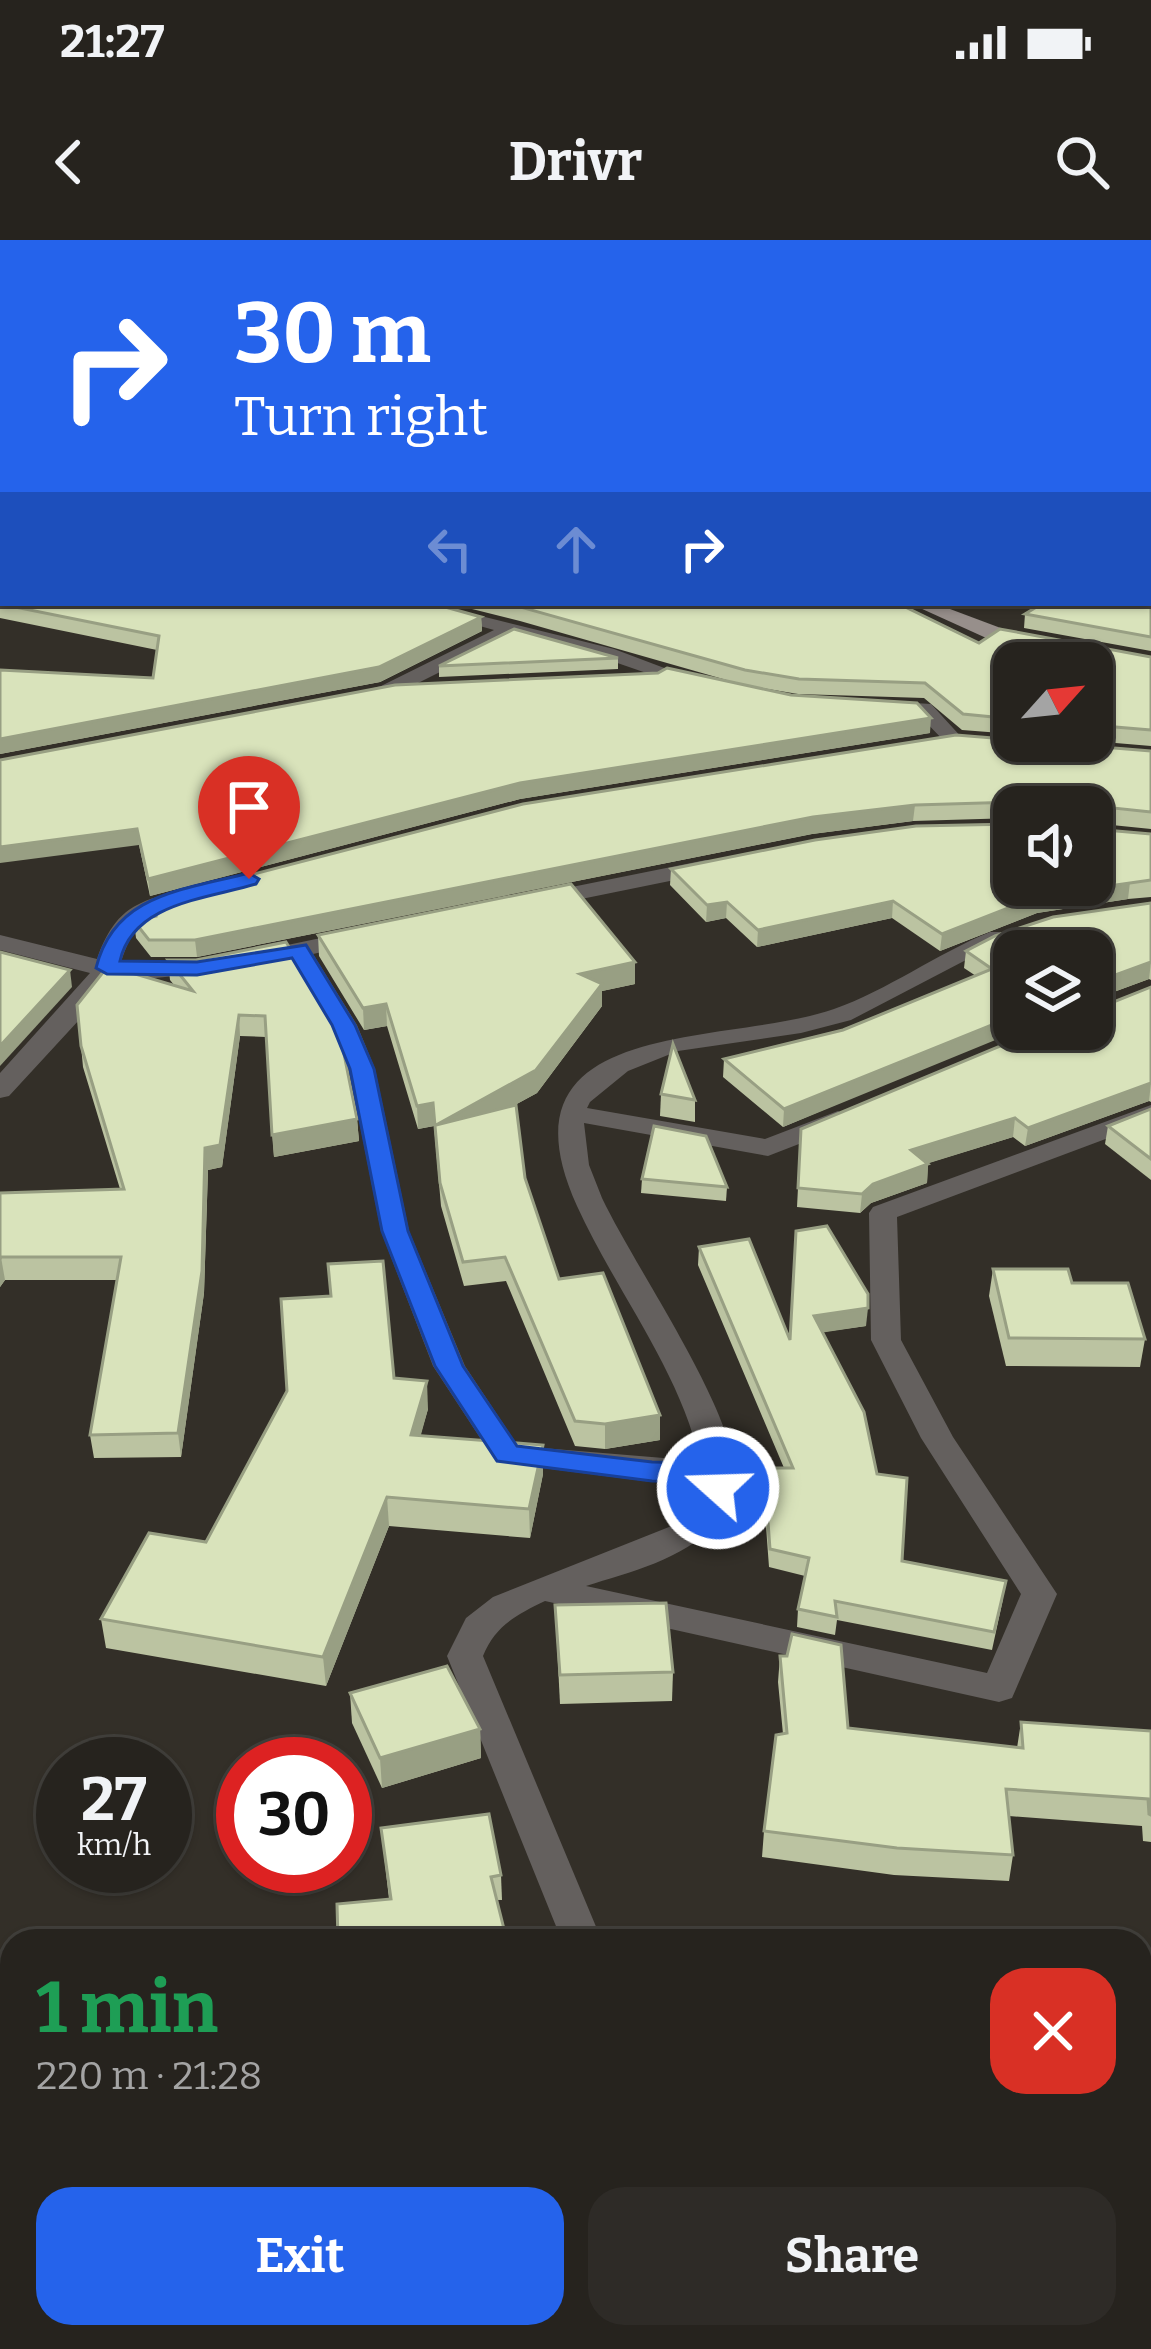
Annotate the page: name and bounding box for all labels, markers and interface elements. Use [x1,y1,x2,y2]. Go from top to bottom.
text: 21:27 [60,15,165,69]
icon: back [36,129,102,195]
icon: search [1049,129,1115,195]
text: Drivr [509,130,642,194]
text: 30 m [234,283,431,384]
icon: right [36,288,192,444]
text: Turn right [234,385,488,449]
icon: left [417,516,483,582]
icon: ahead [543,516,609,582]
icon: right [669,516,735,582]
north arrow [993,642,1113,762]
map controls [993,642,1113,1050]
pin [198,756,300,879]
icon: arrive [216,774,282,840]
button: sound [993,786,1113,906]
button: layers [993,930,1113,1050]
position arrow [655,1425,781,1551]
speed limit sign: 30 [216,1737,372,1893]
text: 27 [81,1764,147,1836]
text: km/h [77,1827,151,1863]
text: 1 min [36,1965,218,2051]
button: close [990,1968,1116,2094]
text: 220 m · 21:28 [36,2053,262,2099]
button: Exit [36,2187,564,2325]
button: Share [588,2187,1116,2325]

